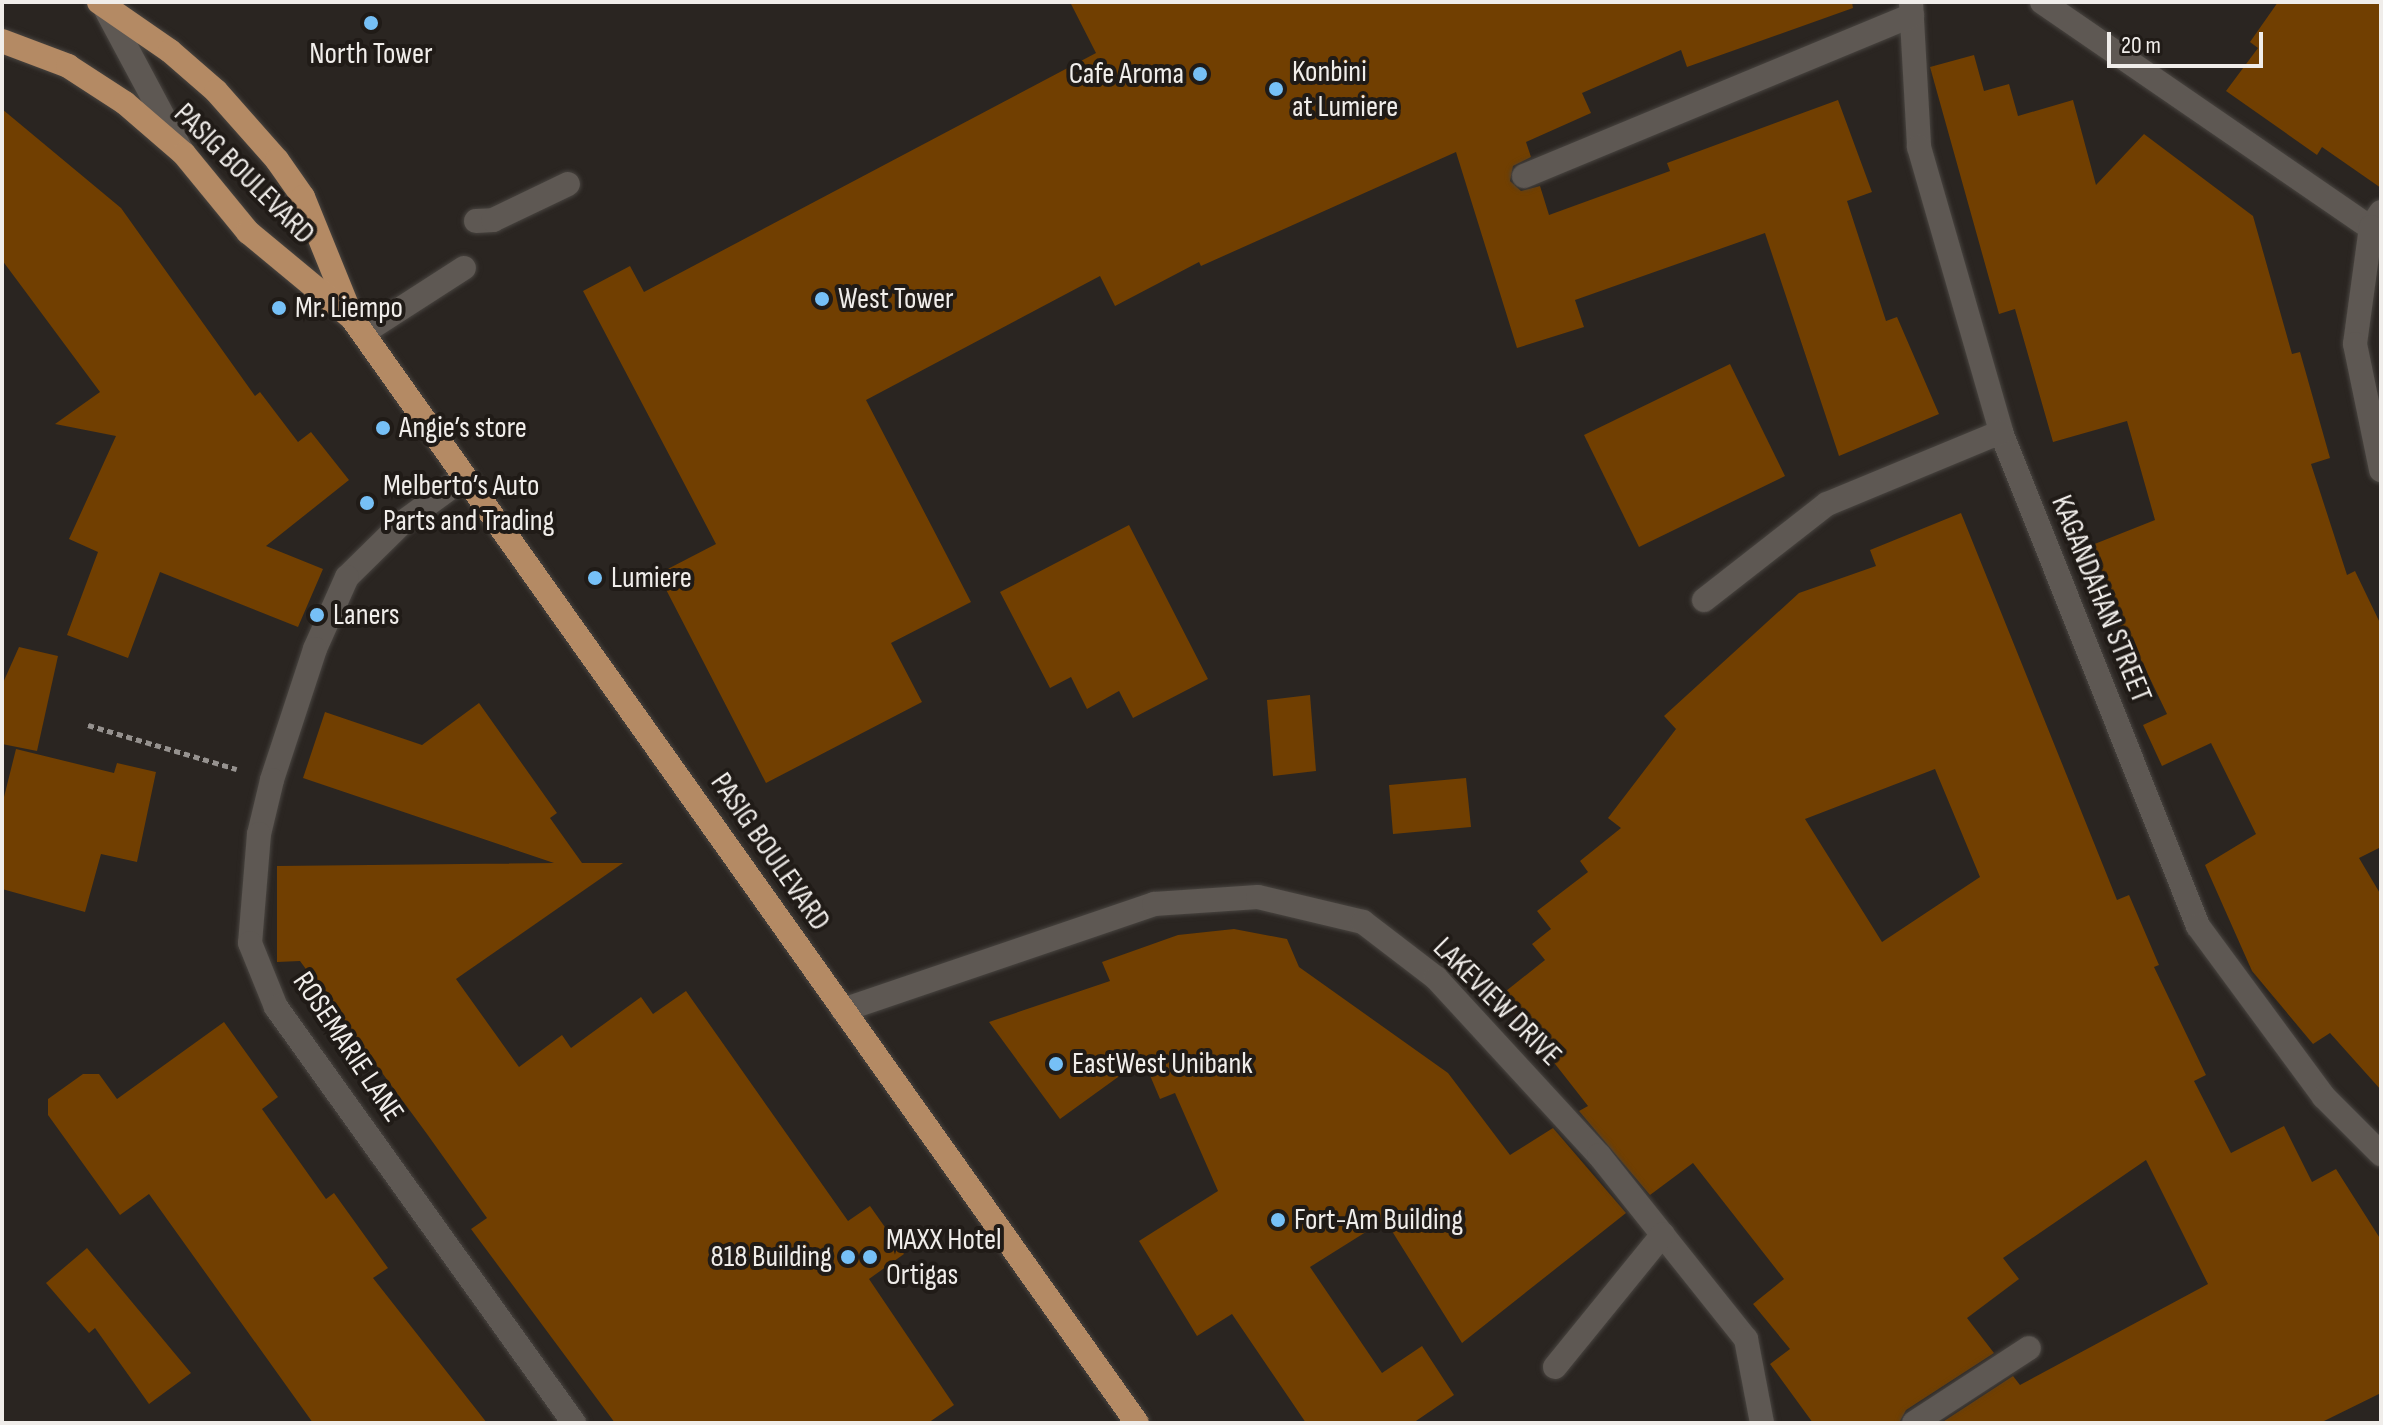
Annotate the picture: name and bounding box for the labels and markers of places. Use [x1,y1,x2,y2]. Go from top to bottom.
marker: North Tower [362,14,380,32]
place label: North Tower [309,36,433,72]
place label: Konbini at Lumiere [1292,54,1398,124]
place label: Cafe Aroma [1069,56,1184,92]
marker: Cafe Aroma [1191,65,1209,83]
marker: Konbini at Lumiere [1267,80,1285,98]
place label: West Tower [838,281,954,317]
place label: Mr. Liempo [295,290,403,326]
marker: West Tower [813,290,831,308]
marker: Mr. Liempo [270,299,288,317]
place label: Angie’s store [399,410,527,446]
marker: Angie’s store [374,419,392,437]
place label: Melberto’s Auto Parts and Trading [383,468,554,538]
marker: Melberto’s Auto Parts and Trading [358,494,376,512]
place label: Lumiere [611,560,692,596]
marker: Lumiere [586,569,604,587]
place label: Laners [333,597,399,633]
marker: Laners [308,606,326,624]
place label: EastWest Unibank [1072,1046,1253,1082]
marker: EastWest Unibank [1047,1055,1065,1073]
place label: Fort-Am Building [1294,1202,1463,1238]
marker: Fort-Am Building [1269,1211,1287,1229]
place label: MAXX Hotel Ortigas [886,1222,1002,1292]
place label: 818 Building [711,1239,832,1275]
marker: 818 Building [839,1248,857,1266]
marker: MAXX Hotel Ortigas [861,1248,879,1266]

